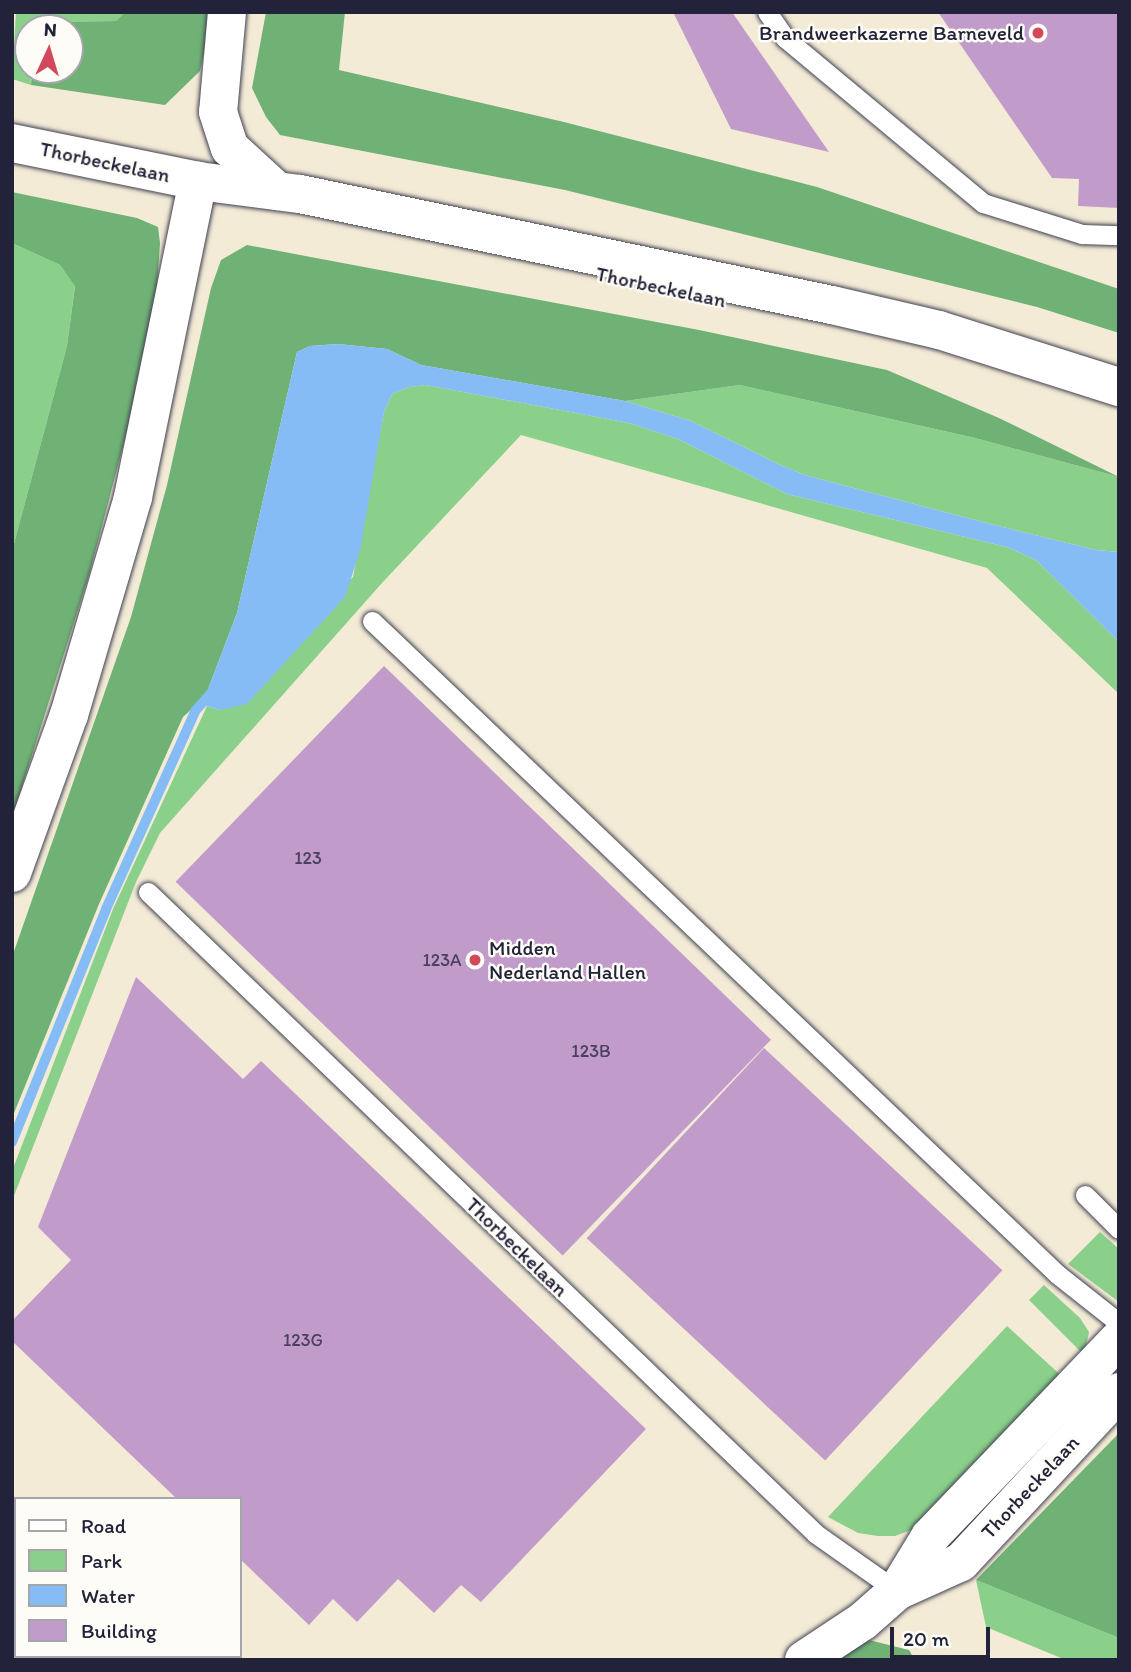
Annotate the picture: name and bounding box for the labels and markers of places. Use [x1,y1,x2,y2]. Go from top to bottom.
place label: Brandweerkazerne Barneveld [759,20,1024,46]
marker: Brandweerkazerne Barneveld [1030,25,1046,41]
place label: Midden Nederland Hallen [489,935,647,985]
marker: Midden Nederland Hallen [467,952,483,968]

